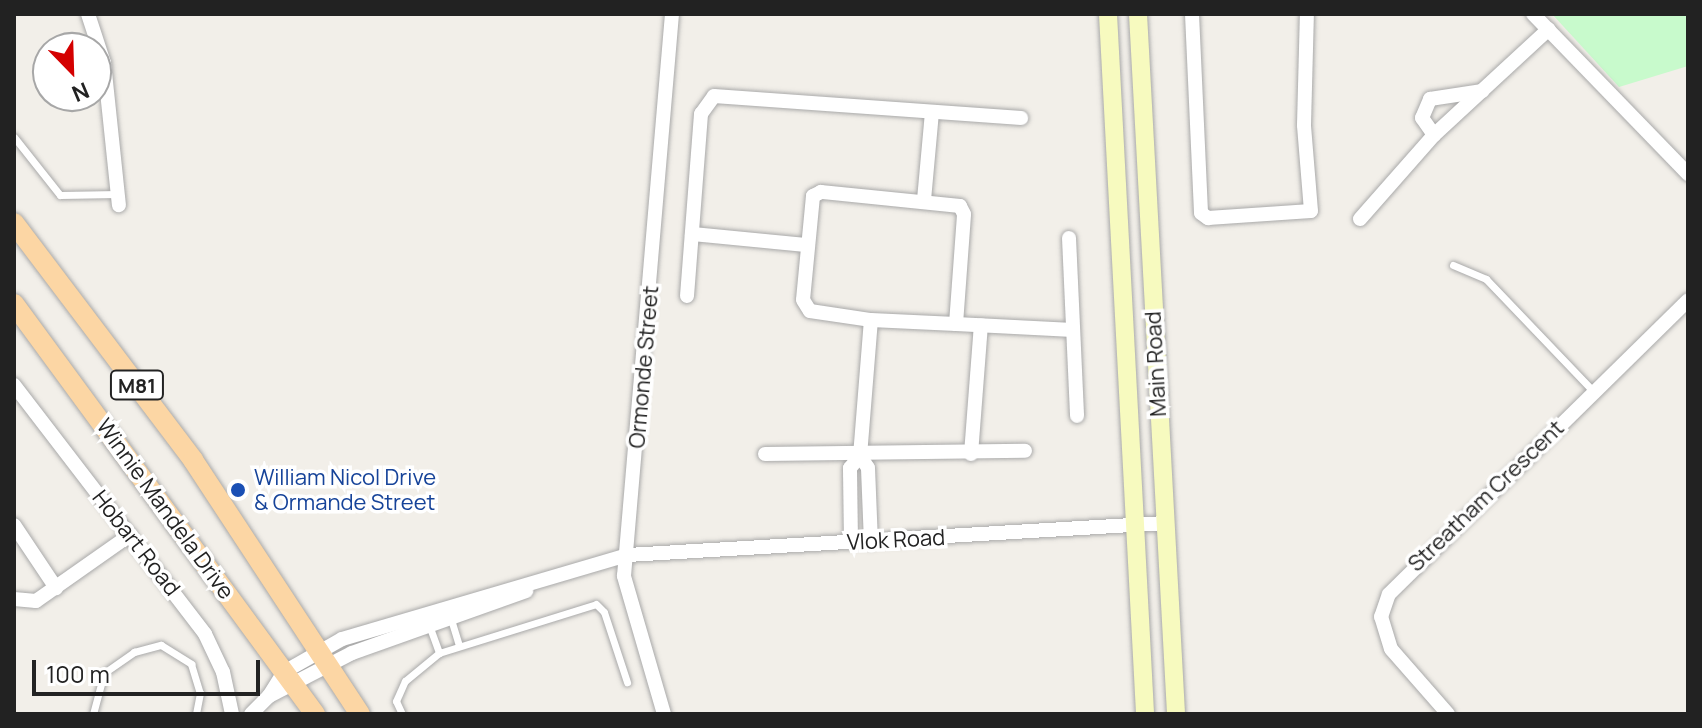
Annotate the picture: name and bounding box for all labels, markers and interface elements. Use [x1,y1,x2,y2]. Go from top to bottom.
north arrow [32,32,112,112]
text: N [67,75,94,109]
street label: Ormonde Street [624,284,664,450]
street label: Main Road [1140,311,1172,417]
road number: M81 [109,369,165,401]
street label: Winnie Mandela Drive [91,414,239,604]
street label: Streatham Crescent [1403,415,1569,577]
place label: William Nicol Drive & Ormande Street [254,464,436,516]
marker: William Nicol Drive & Ormande Street [229,481,247,499]
street label: Hobart Road [87,485,185,601]
street label: Vlok Road [846,524,946,556]
scale bar [36,644,264,694]
text: 100 m [46,657,110,690]

